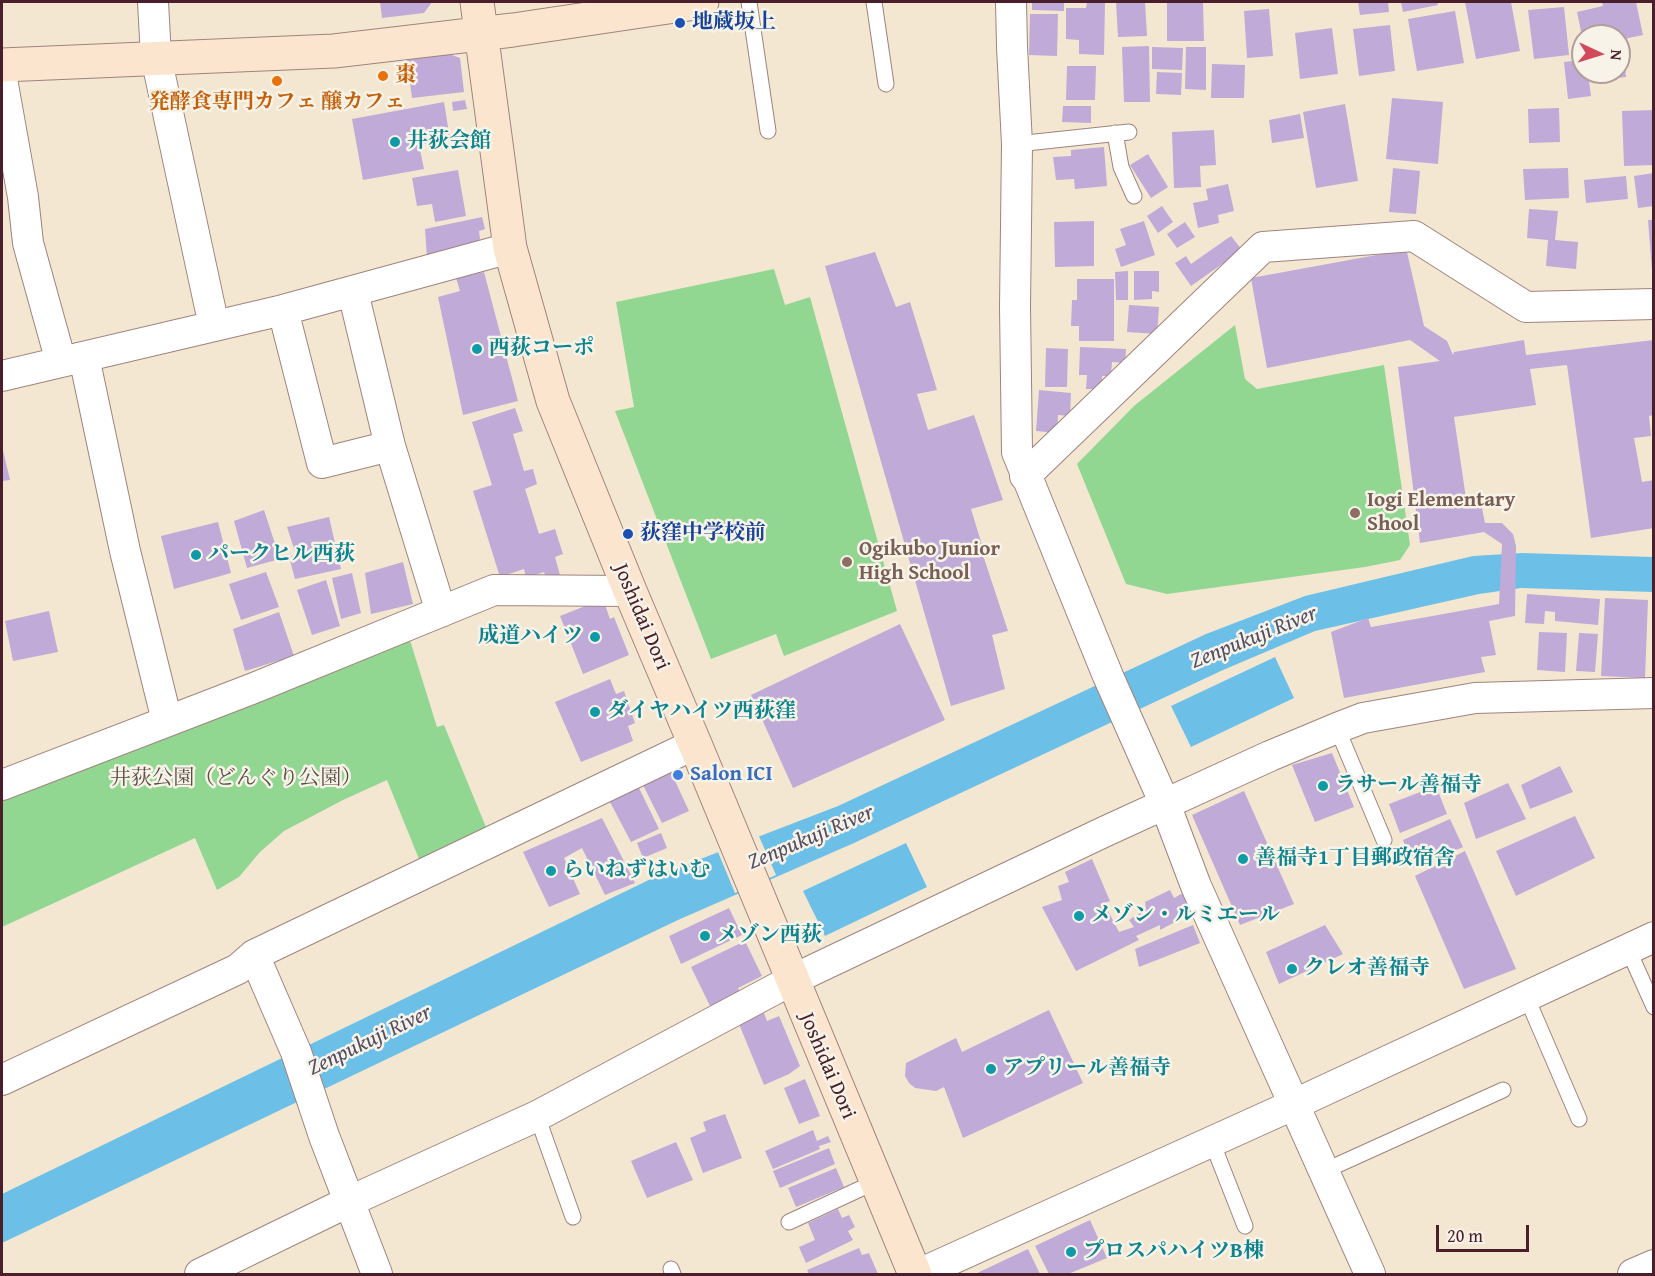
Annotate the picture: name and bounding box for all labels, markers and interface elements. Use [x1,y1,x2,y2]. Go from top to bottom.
place label: 地蔵坂上 [692,10,776,36]
marker: 地蔵坂上 [673,16,687,30]
north arrow [1571,24,1631,84]
text: N [1605,49,1629,61]
place label: 棗 [395,63,416,89]
marker: 棗 [376,69,390,83]
marker: 発酵食専門カフェ 醸カフェ [270,74,284,88]
place label: 発酵食専門カフェ 醸カフェ [149,90,405,116]
place label: 井荻会館 [407,129,491,155]
marker: 井荻会館 [388,135,402,149]
place label: 西荻コーポ [489,336,594,362]
marker: 西荻コーポ [470,342,484,356]
place label: Iogi Elementary Shool [1367,488,1515,538]
marker: Iogi Elementary Shool [1348,506,1362,520]
place label: 荻窪中学校前 [640,521,766,547]
marker: 荻窪中学校前 [621,527,635,541]
place label: Ogikubo Junior High School [859,537,1000,587]
place label: パークヒル西荻 [208,542,355,568]
marker: パークヒル西荻 [189,548,203,562]
marker: Ogikubo Junior High School [840,555,854,569]
street label: Joshidai Dori [607,560,675,674]
water label: Zenpukuji River [1187,601,1321,675]
place label: 成道ハイツ [478,624,583,650]
marker: 成道ハイツ [588,630,602,644]
place label: ダイヤハイツ西荻窪 [607,699,796,725]
marker: ダイヤハイツ西荻窪 [588,705,602,719]
place label: Salon ICI [690,762,773,788]
park label: 井荻公園（どんぐり公園） [110,766,362,792]
marker: Salon ICI [671,768,685,782]
place label: ラサール善福寺 [1335,773,1482,799]
marker: ラサール善福寺 [1316,779,1330,793]
water label: Zenpukuji River [744,800,878,876]
place label: 善福寺1丁目郵政宿舎 [1255,846,1455,872]
marker: 善福寺1丁目郵政宿舎 [1236,852,1250,866]
place label: らいねずはいむ [563,858,710,884]
marker: らいねずはいむ [544,864,558,878]
place label: メゾン・ルミエール [1091,903,1280,929]
marker: メゾン・ルミエール [1072,909,1086,923]
place label: メゾン西荻 [717,923,822,949]
marker: メゾン西荻 [698,929,712,943]
place label: クレオ善福寺 [1304,956,1430,982]
marker: クレオ善福寺 [1285,962,1299,976]
water label: Zenpukuji River [304,1000,436,1082]
street label: Joshidai Dori [793,1009,861,1123]
place label: アプリール善福寺 [1003,1056,1171,1082]
marker: アプリール善福寺 [984,1062,998,1076]
scale bar [1439,1213,1532,1251]
text: 20 m [1447,1222,1483,1249]
place label: プロスパハイツB棟 [1083,1239,1264,1265]
marker: プロスパハイツB棟 [1064,1245,1078,1259]

